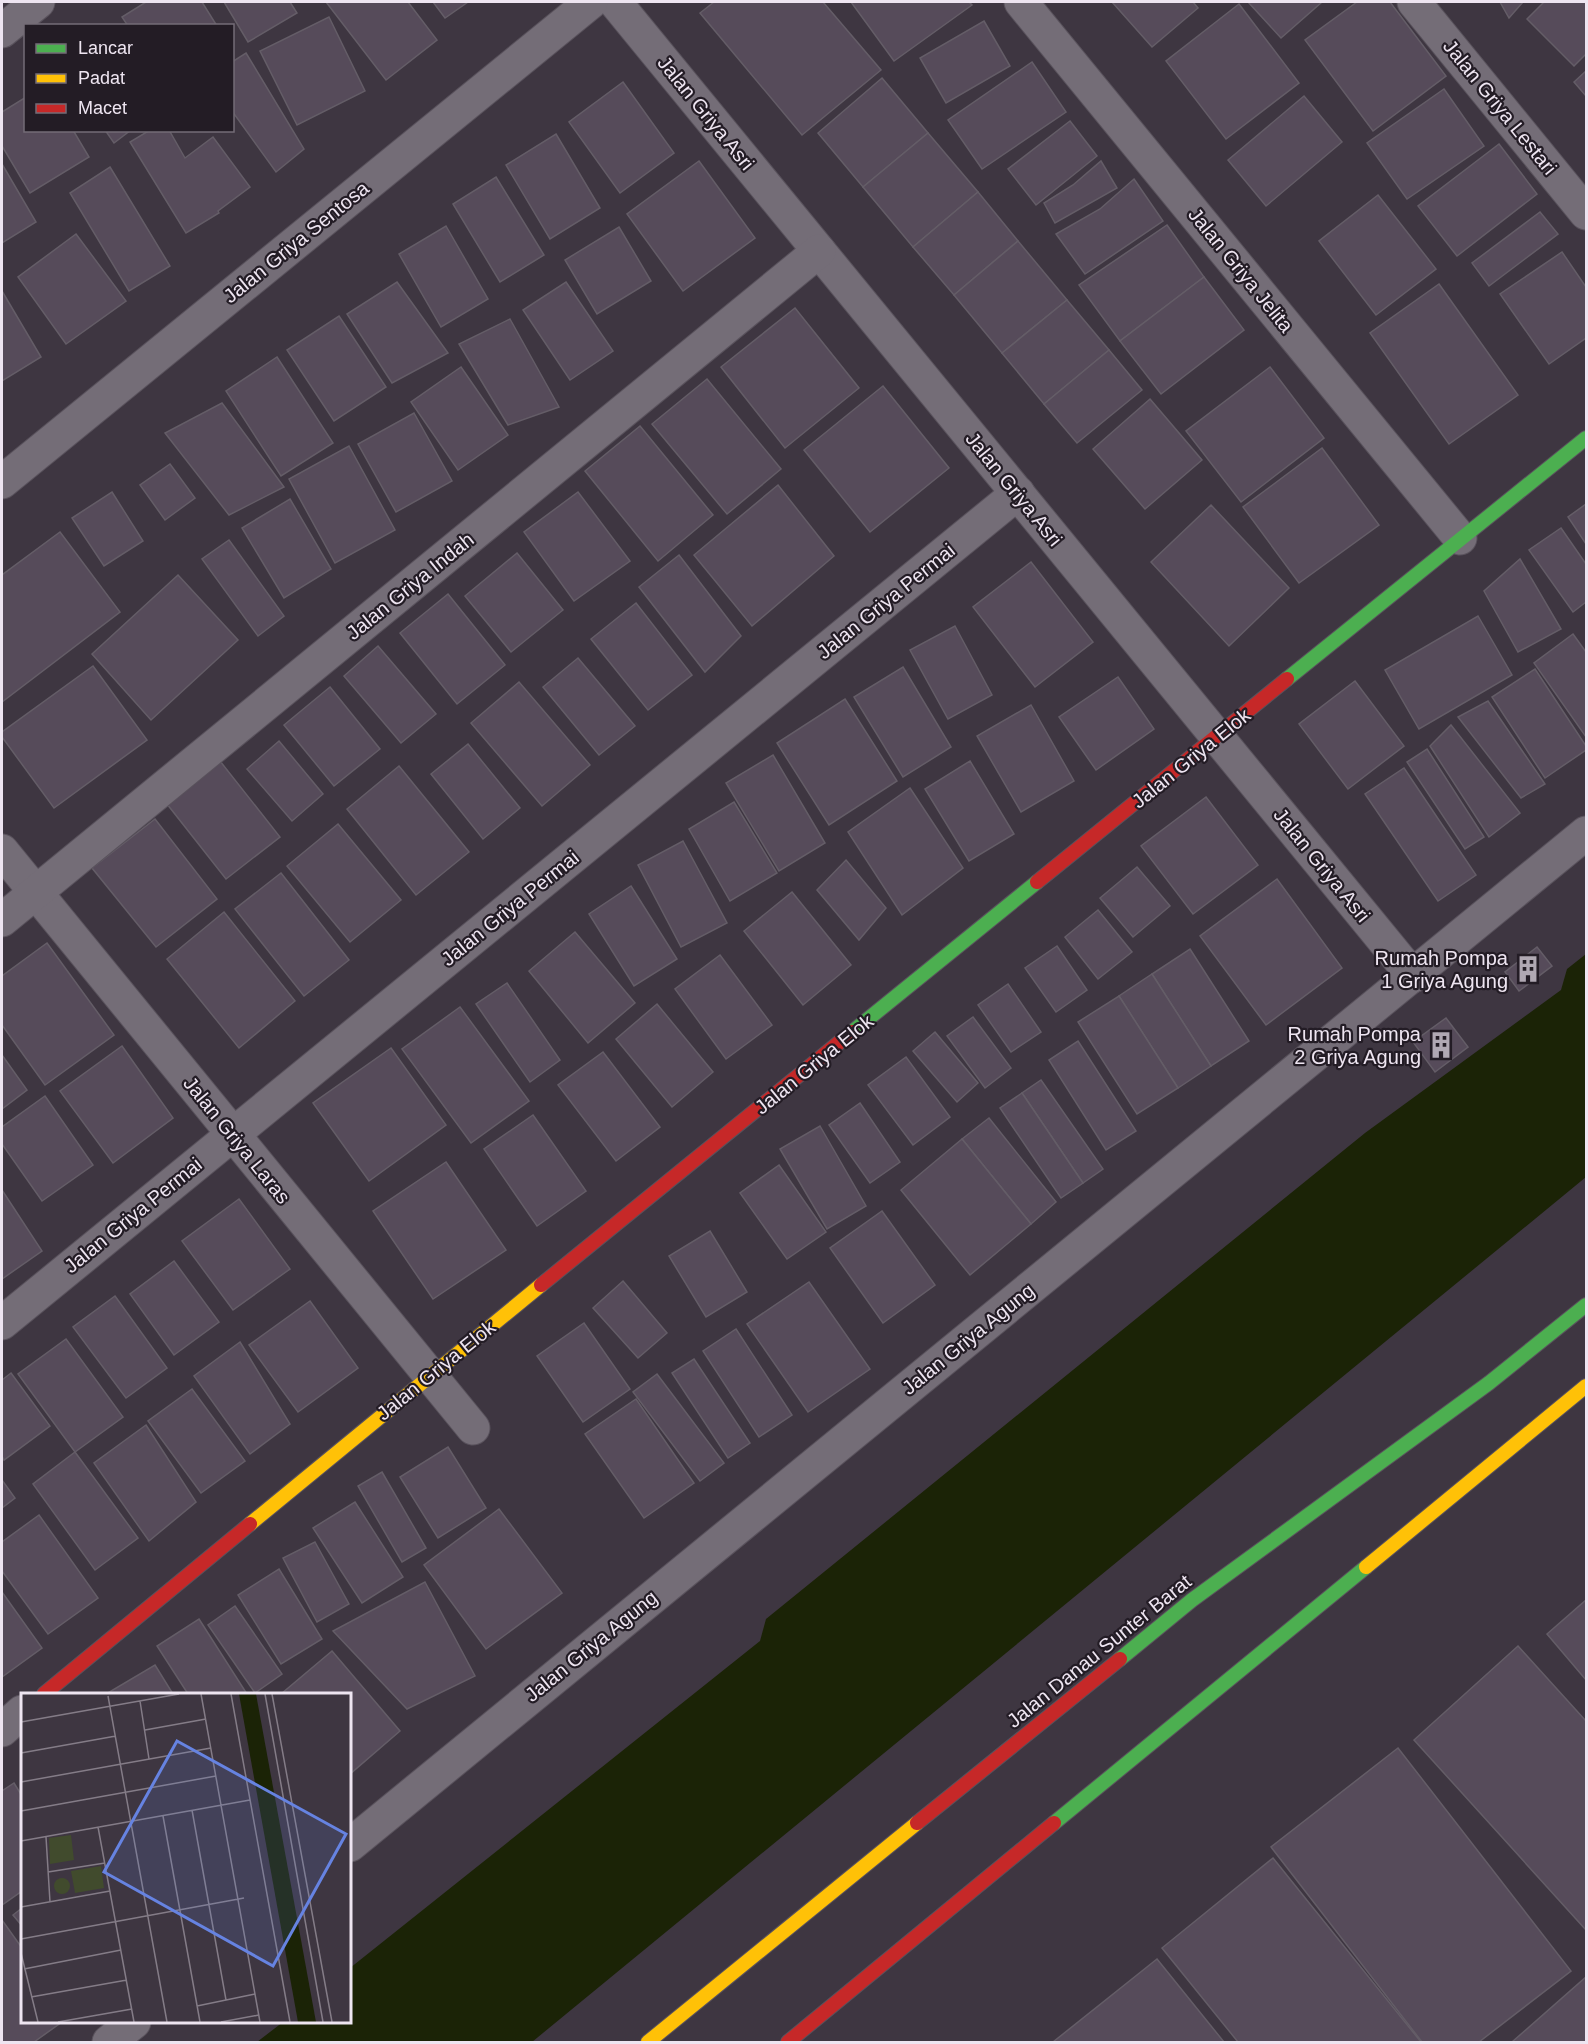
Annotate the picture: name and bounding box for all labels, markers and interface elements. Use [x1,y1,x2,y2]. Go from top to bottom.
legend [24,24,234,132]
street label: Jalan Griya Lestari [1439,35,1561,179]
text: Lancar [78,38,133,58]
street label: Jalan Griya Asri [653,52,759,174]
text: Padat [78,68,125,88]
text: Macet [78,98,127,118]
street label: Jalan Griya Sentosa [219,176,374,307]
street label: Jalan Griya Jelita [1184,203,1298,337]
street label: Jalan Griya Asri [961,428,1067,550]
street label: Jalan Griya Indah [342,528,478,644]
street label: Jalan Griya Permai [813,539,959,663]
street label: Jalan Griya Elok [1127,703,1255,812]
street label: Jalan Griya Asri [1269,804,1375,926]
street label: Jalan Griya Permai [437,846,583,970]
place label: Rumah Pompa 1 Griya Agung [1375,947,1509,992]
building icon: Rumah Pompa 1 Griya Agung [1513,954,1543,984]
street label: Jalan Griya Elok [750,1009,878,1118]
place label: Rumah Pompa 2 Griya Agung [1288,1023,1422,1068]
building icon: Rumah Pompa 2 Griya Agung [1426,1030,1456,1060]
street label: Jalan Griya Laras [179,1072,295,1208]
street label: Jalan Griya Permai [60,1153,206,1277]
street label: Jalan Griya Agung [898,1279,1038,1399]
street label: Jalan Griya Elok [372,1315,500,1424]
street label: Jalan Danau Sunter Barat [1003,1570,1196,1732]
street label: Jalan Griya Agung [521,1586,661,1706]
inset map [21,1693,351,2023]

